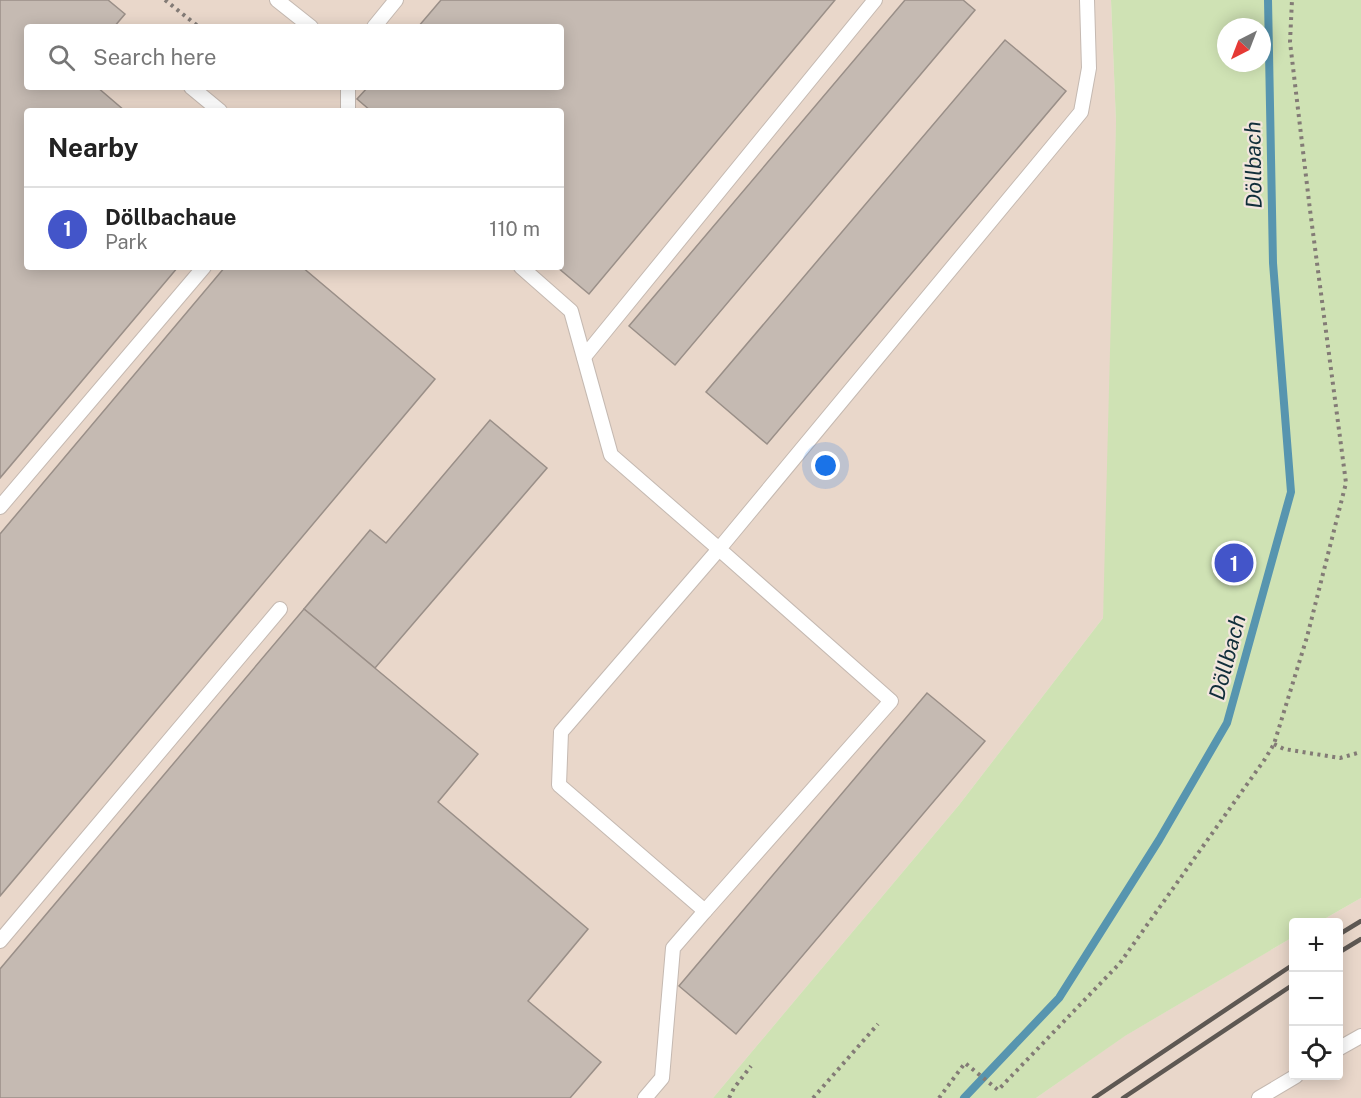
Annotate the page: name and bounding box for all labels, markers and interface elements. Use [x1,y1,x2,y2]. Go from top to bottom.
north arrow [1217,18,1271,72]
search box [24,24,564,90]
icon: search [45,41,78,74]
text: Search here [93,44,217,70]
water label: Döllbach [1239,121,1267,209]
text: Nearby [48,132,138,163]
text: Döllbachaue [105,204,236,230]
text: 1 [63,217,72,241]
text: 110 m [489,217,540,241]
text: Park [105,230,148,254]
your location [811,451,840,480]
pin: 1 [1214,540,1254,586]
water label: Döllbach [1203,611,1251,703]
map controls [1289,918,1343,1080]
button: + [1289,918,1343,972]
button: − [1289,972,1343,1026]
button: locate [1289,1026,1343,1080]

